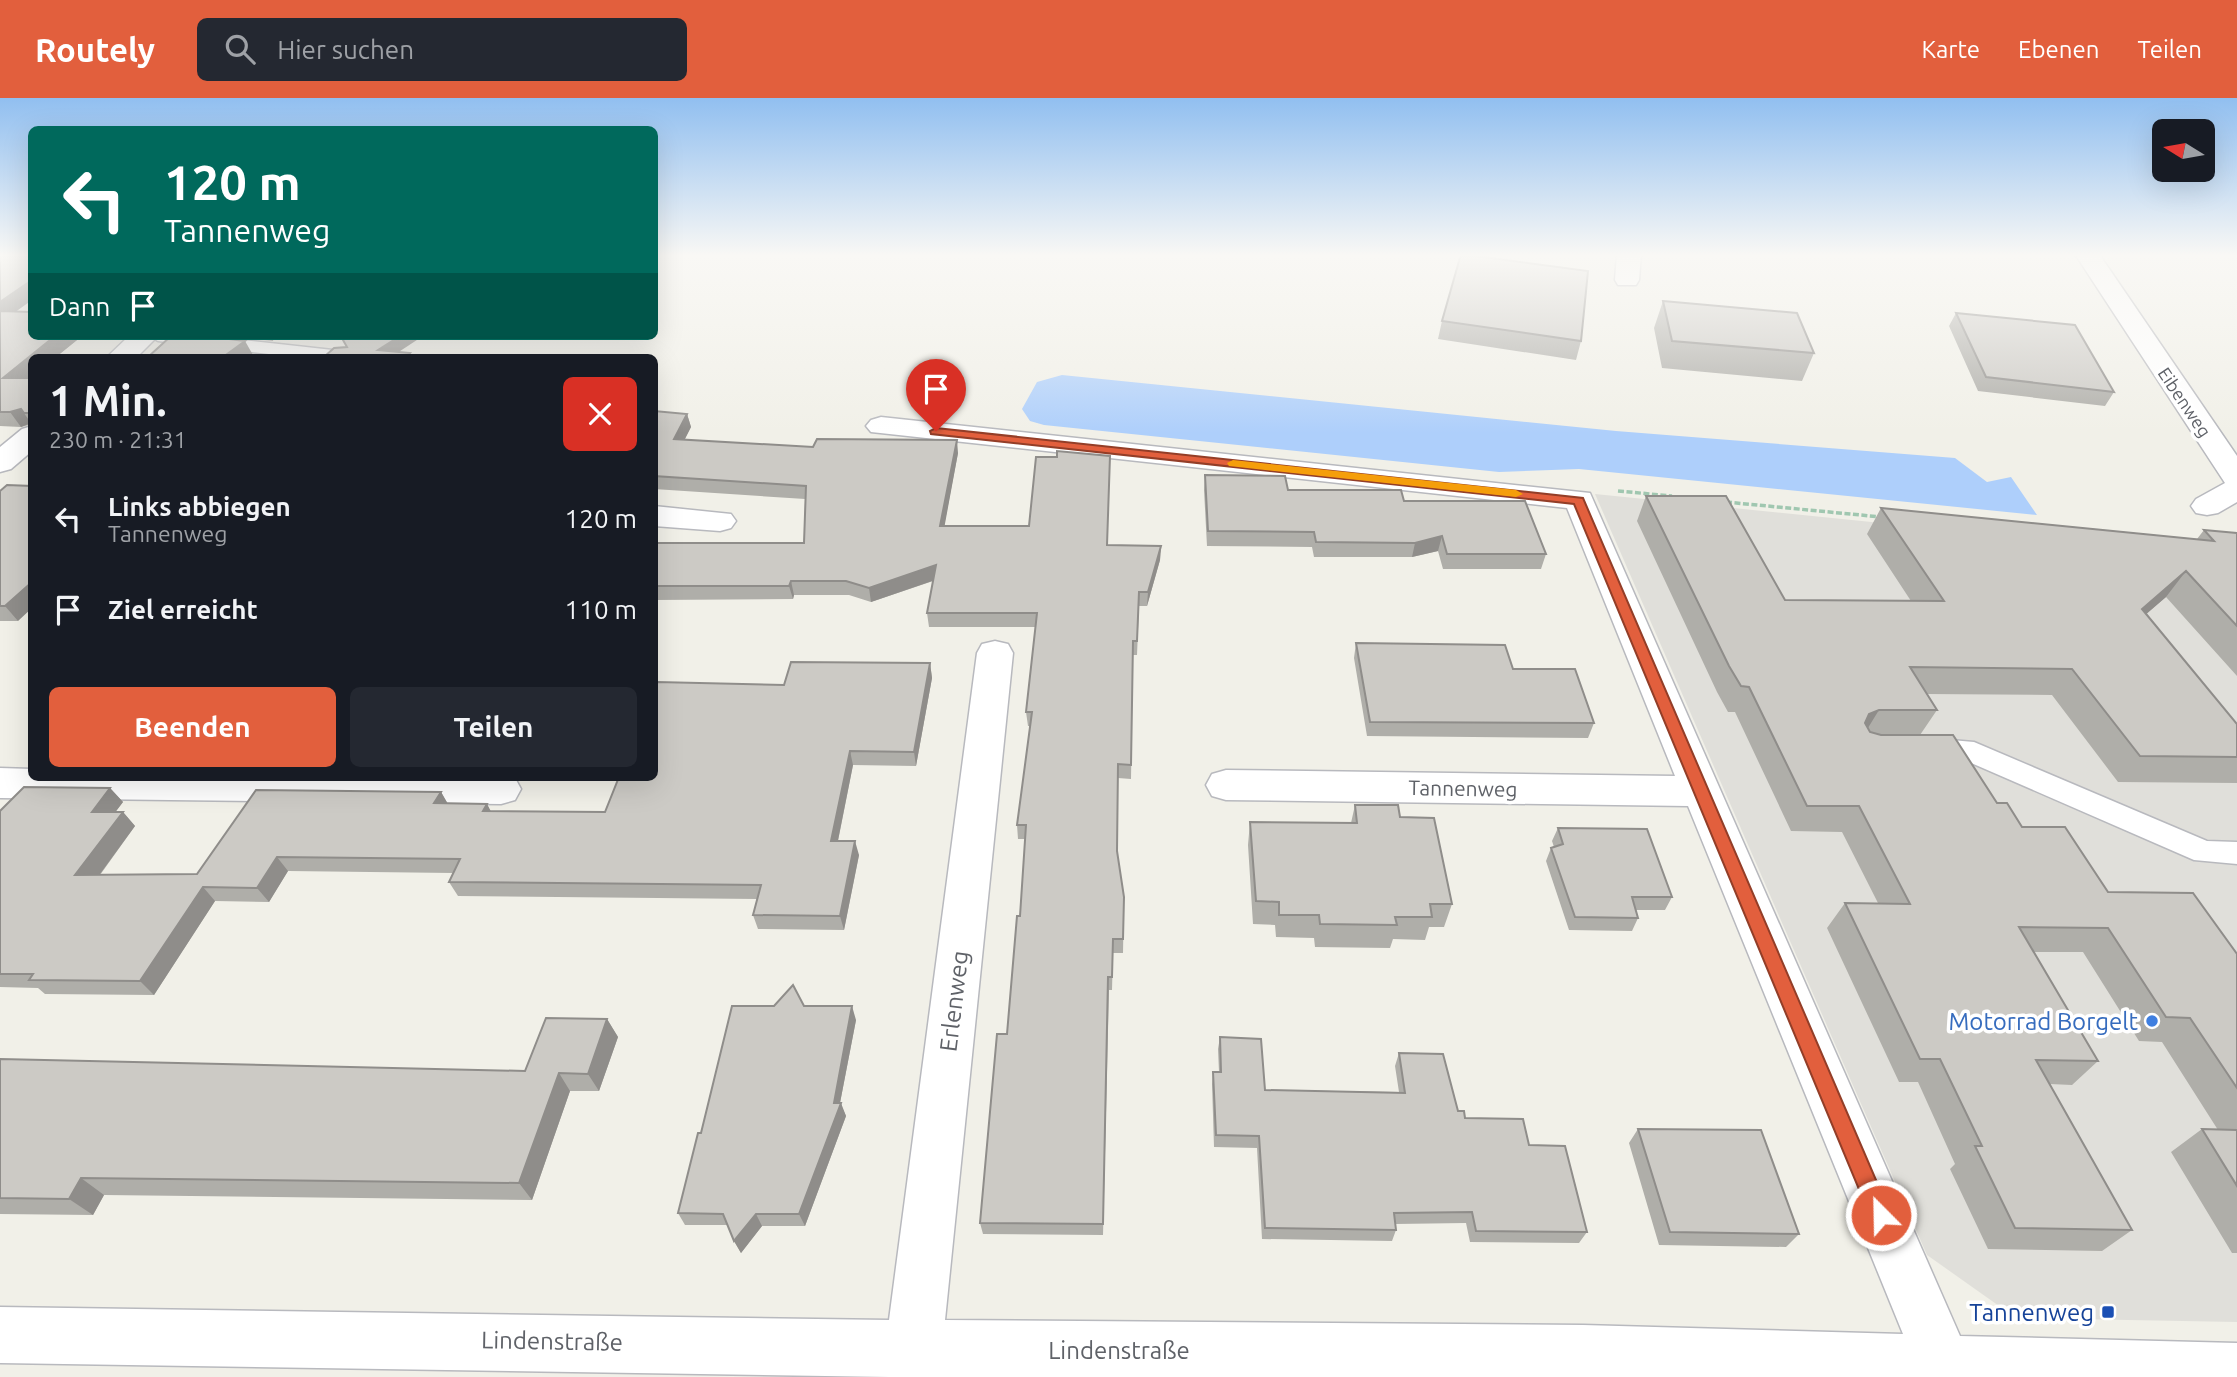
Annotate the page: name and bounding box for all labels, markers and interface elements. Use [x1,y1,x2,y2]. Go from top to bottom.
search box [197,18,687,81]
icon: search [221,30,259,68]
text: Routely [35,31,155,68]
text: Hier suchen [277,35,414,64]
text: Karte [1921,36,1980,63]
text: Ebenen [2018,36,2099,63]
text: Teilen [2137,36,2202,63]
north arrow [2152,119,2216,182]
map controls [2152,119,2215,182]
icon: left [49,154,140,245]
text: 120 m [164,154,301,209]
text: Tannenweg [164,212,330,248]
icon: arrive [124,287,162,325]
text: Dann [49,292,110,321]
pin [906,359,966,431]
street label: Eibenweg [2154,363,2216,441]
icon: arrive [917,370,955,408]
text: 1 Min. [49,377,167,424]
button: close [563,377,637,451]
text: 230 m · 21:31 [49,427,187,452]
text: Links abbiegen [108,492,291,521]
icon: left [49,500,87,538]
text: 120 m [565,504,637,533]
text: Tannenweg [108,521,228,546]
icon: arrive [49,591,87,629]
text: Ziel erreicht [108,595,258,624]
text: 110 m [565,595,637,624]
button: Beenden [49,687,336,767]
button: Teilen [350,687,637,767]
street label: Tannenweg [1408,775,1518,801]
street label: Erlenweg [934,949,974,1053]
place label: Motorrad Borgelt [1949,1008,2139,1035]
marker: Motorrad Borgelt [2144,1013,2160,1029]
position arrow [1844,1178,1918,1252]
place label: Tannenweg [1969,1299,2094,1326]
marker: Tannenweg [2100,1304,2116,1320]
street label: Lindenstraße [481,1326,623,1356]
street label: Lindenstraße [1048,1337,1190,1364]

